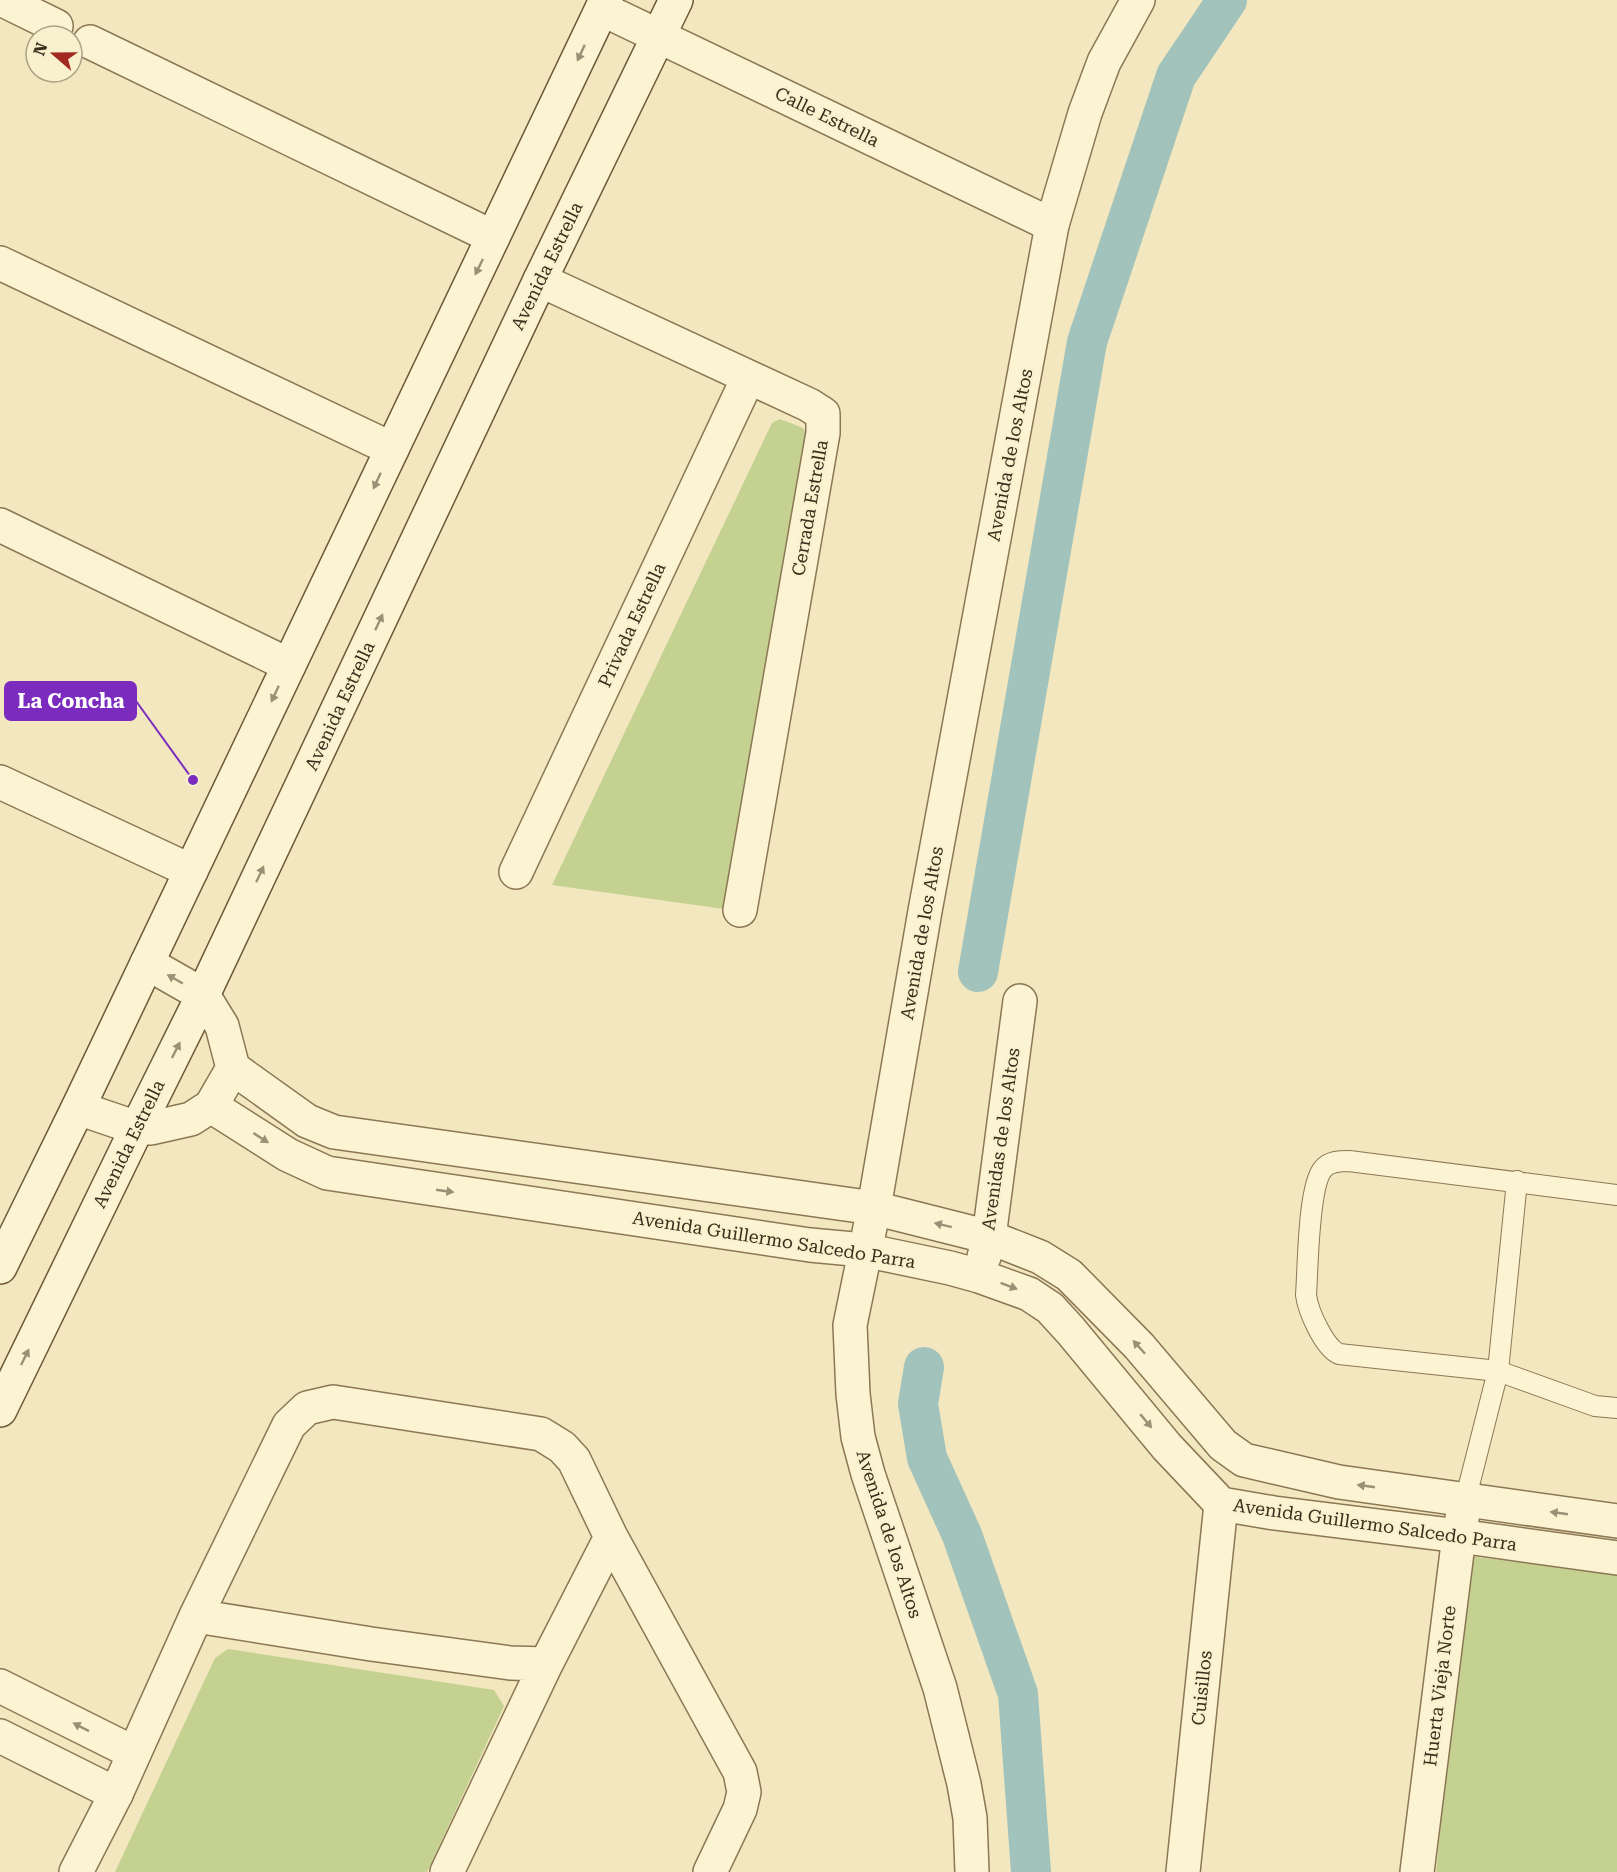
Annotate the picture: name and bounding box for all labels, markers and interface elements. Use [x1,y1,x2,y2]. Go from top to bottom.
north arrow [24,24,84,84]
text: N [29,40,51,58]
one-way arrow [576,44,585,61]
street label: Calle Estrella [772,82,883,151]
street label: Avenida Estrella [506,198,587,333]
one-way arrow [474,258,484,275]
street label: Avenida de los Altos [982,367,1037,543]
street label: Cerrada Estrella [787,438,832,578]
one-way arrow [372,472,381,489]
street label: Privada Estrella [593,559,670,690]
one-way arrow [375,613,384,630]
street label: Avenida Estrella [300,638,379,774]
callout: La Concha [5,682,136,720]
one-way arrow [270,686,279,703]
text: La Concha [18,689,125,713]
street label: Avenida de los Altos [896,845,947,1021]
one-way arrow [256,866,265,883]
one-way arrow [166,974,183,984]
one-way arrow [171,1041,180,1058]
street label: Avenidas de los Altos [977,1046,1024,1231]
street label: Avenida Estrella [88,1076,169,1211]
one-way arrow [252,1132,269,1143]
one-way arrow [436,1187,455,1196]
street label: Avenida Guillermo Salcedo Parra [631,1207,917,1272]
one-way arrow [934,1220,953,1230]
one-way arrow [1000,1282,1018,1292]
one-way arrow [1133,1341,1147,1355]
one-way arrow [21,1349,30,1366]
one-way arrow [1139,1413,1152,1428]
street label: Avenida de los Altos [852,1447,927,1621]
one-way arrow [1356,1482,1375,1491]
street label: Avenida Guillermo Salcedo Parra [1232,1494,1518,1555]
one-way arrow [1549,1508,1568,1518]
street label: Huerta Vieja Norte [1419,1604,1460,1767]
street label: Cuisillos [1187,1650,1216,1726]
one-way arrow [73,1723,90,1732]

